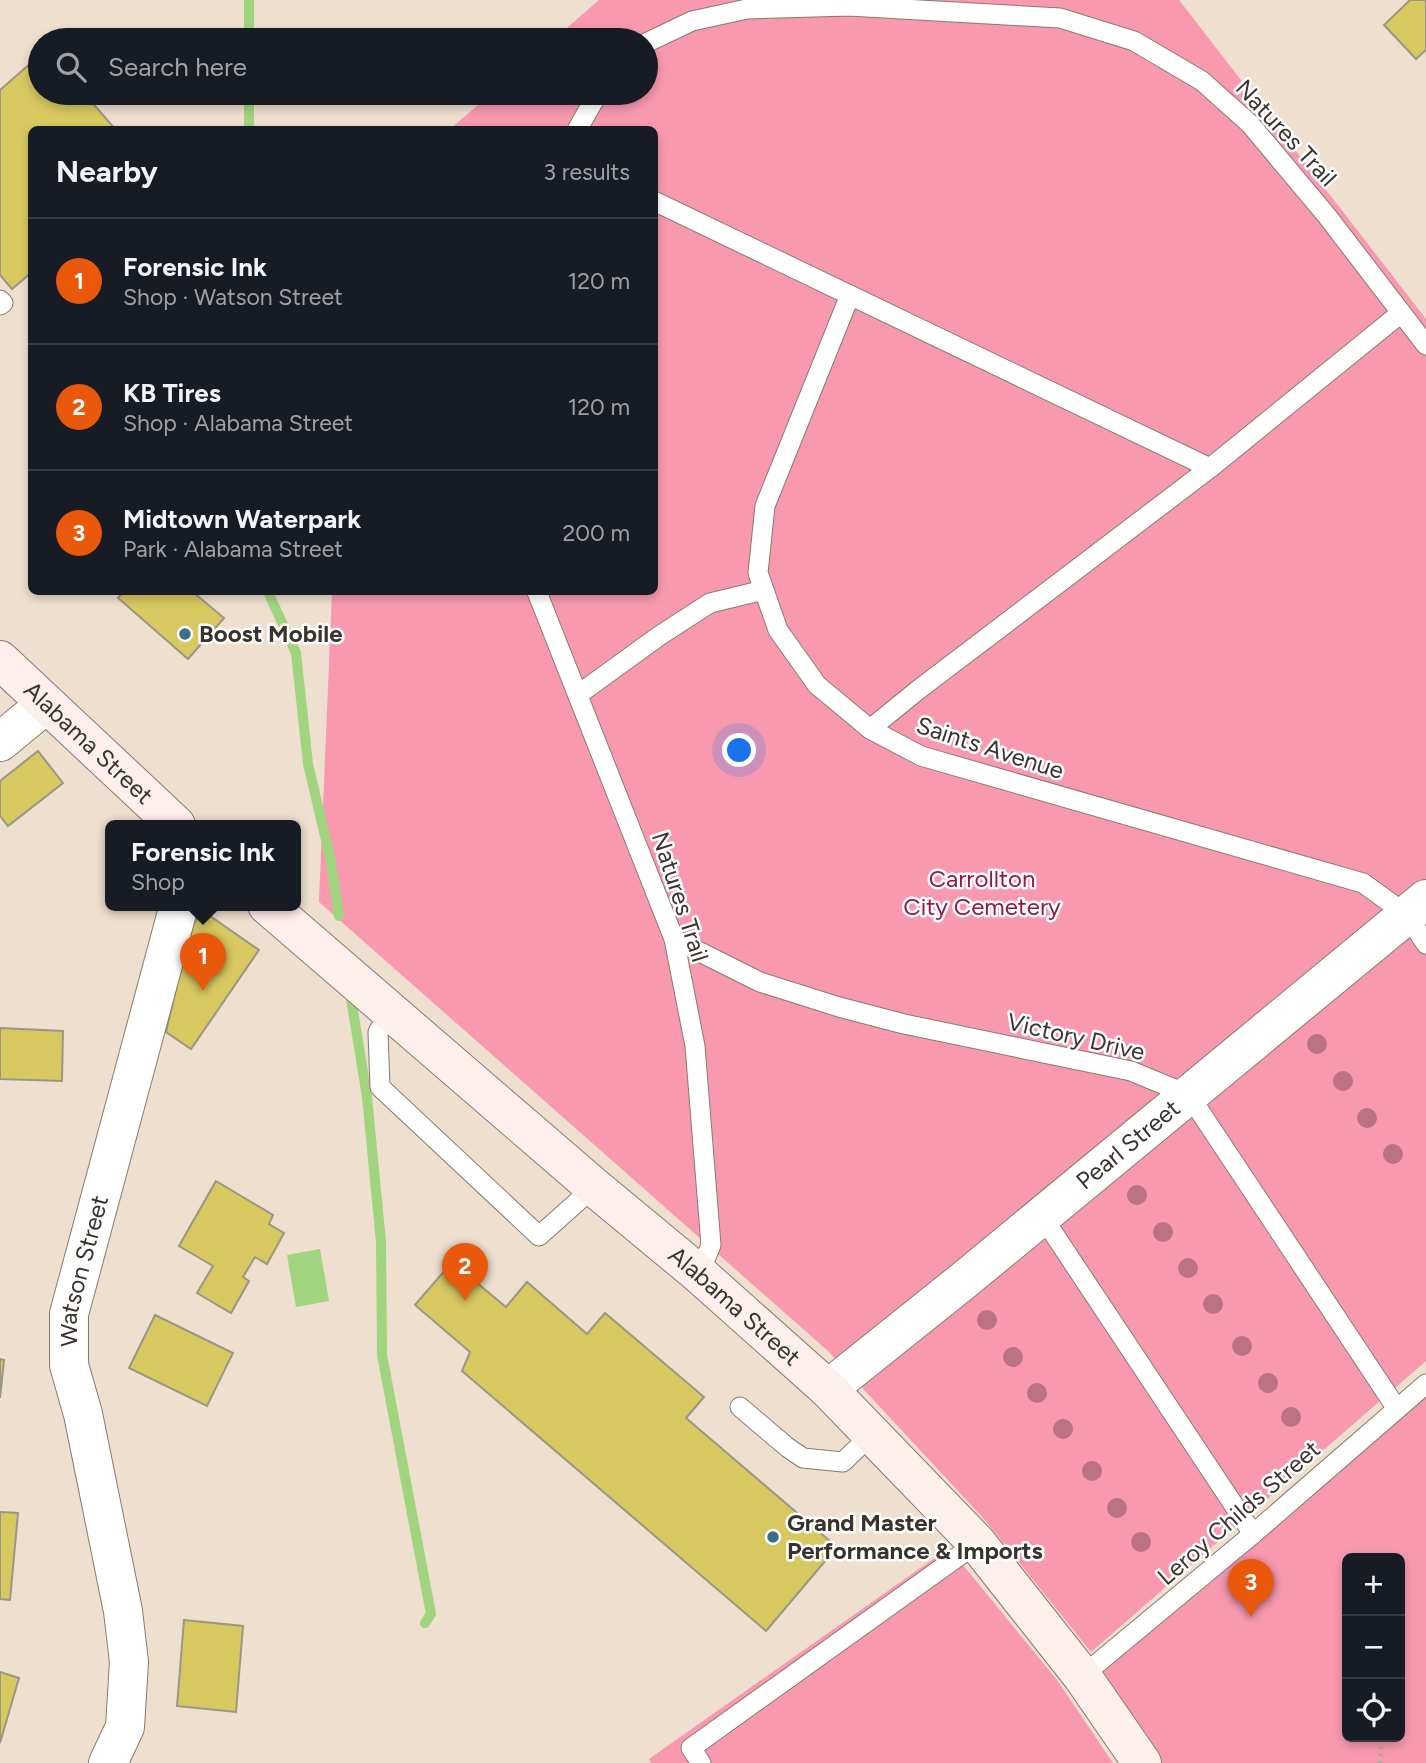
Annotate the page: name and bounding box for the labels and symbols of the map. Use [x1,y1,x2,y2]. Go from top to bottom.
street label: Natures Trail [1230,73,1343,192]
place label: Boost Mobile [199,619,342,648]
marker: Boost Mobile [177,626,193,642]
street label: Alabama Street [18,675,159,810]
street label: Saints Avenue [913,710,1068,785]
your location [722,733,756,767]
street label: Natures Trail [646,828,715,965]
park label: Carrollton City Cemetery [903,864,1061,921]
pin: 1 [180,933,226,991]
street label: Victory Drive [1005,1007,1148,1066]
street label: Pearl Street [1070,1093,1186,1196]
street label: Watson Street [54,1192,114,1347]
street label: Alabama Street [663,1240,807,1372]
pin: 2 [442,1243,488,1301]
street label: Leroy Childs Street [1152,1434,1326,1591]
place label: Grand Master Performance & Imports [787,1508,1043,1565]
marker: Grand Master Performance & Imports [765,1529,781,1545]
pin: 3 [1228,1559,1274,1617]

